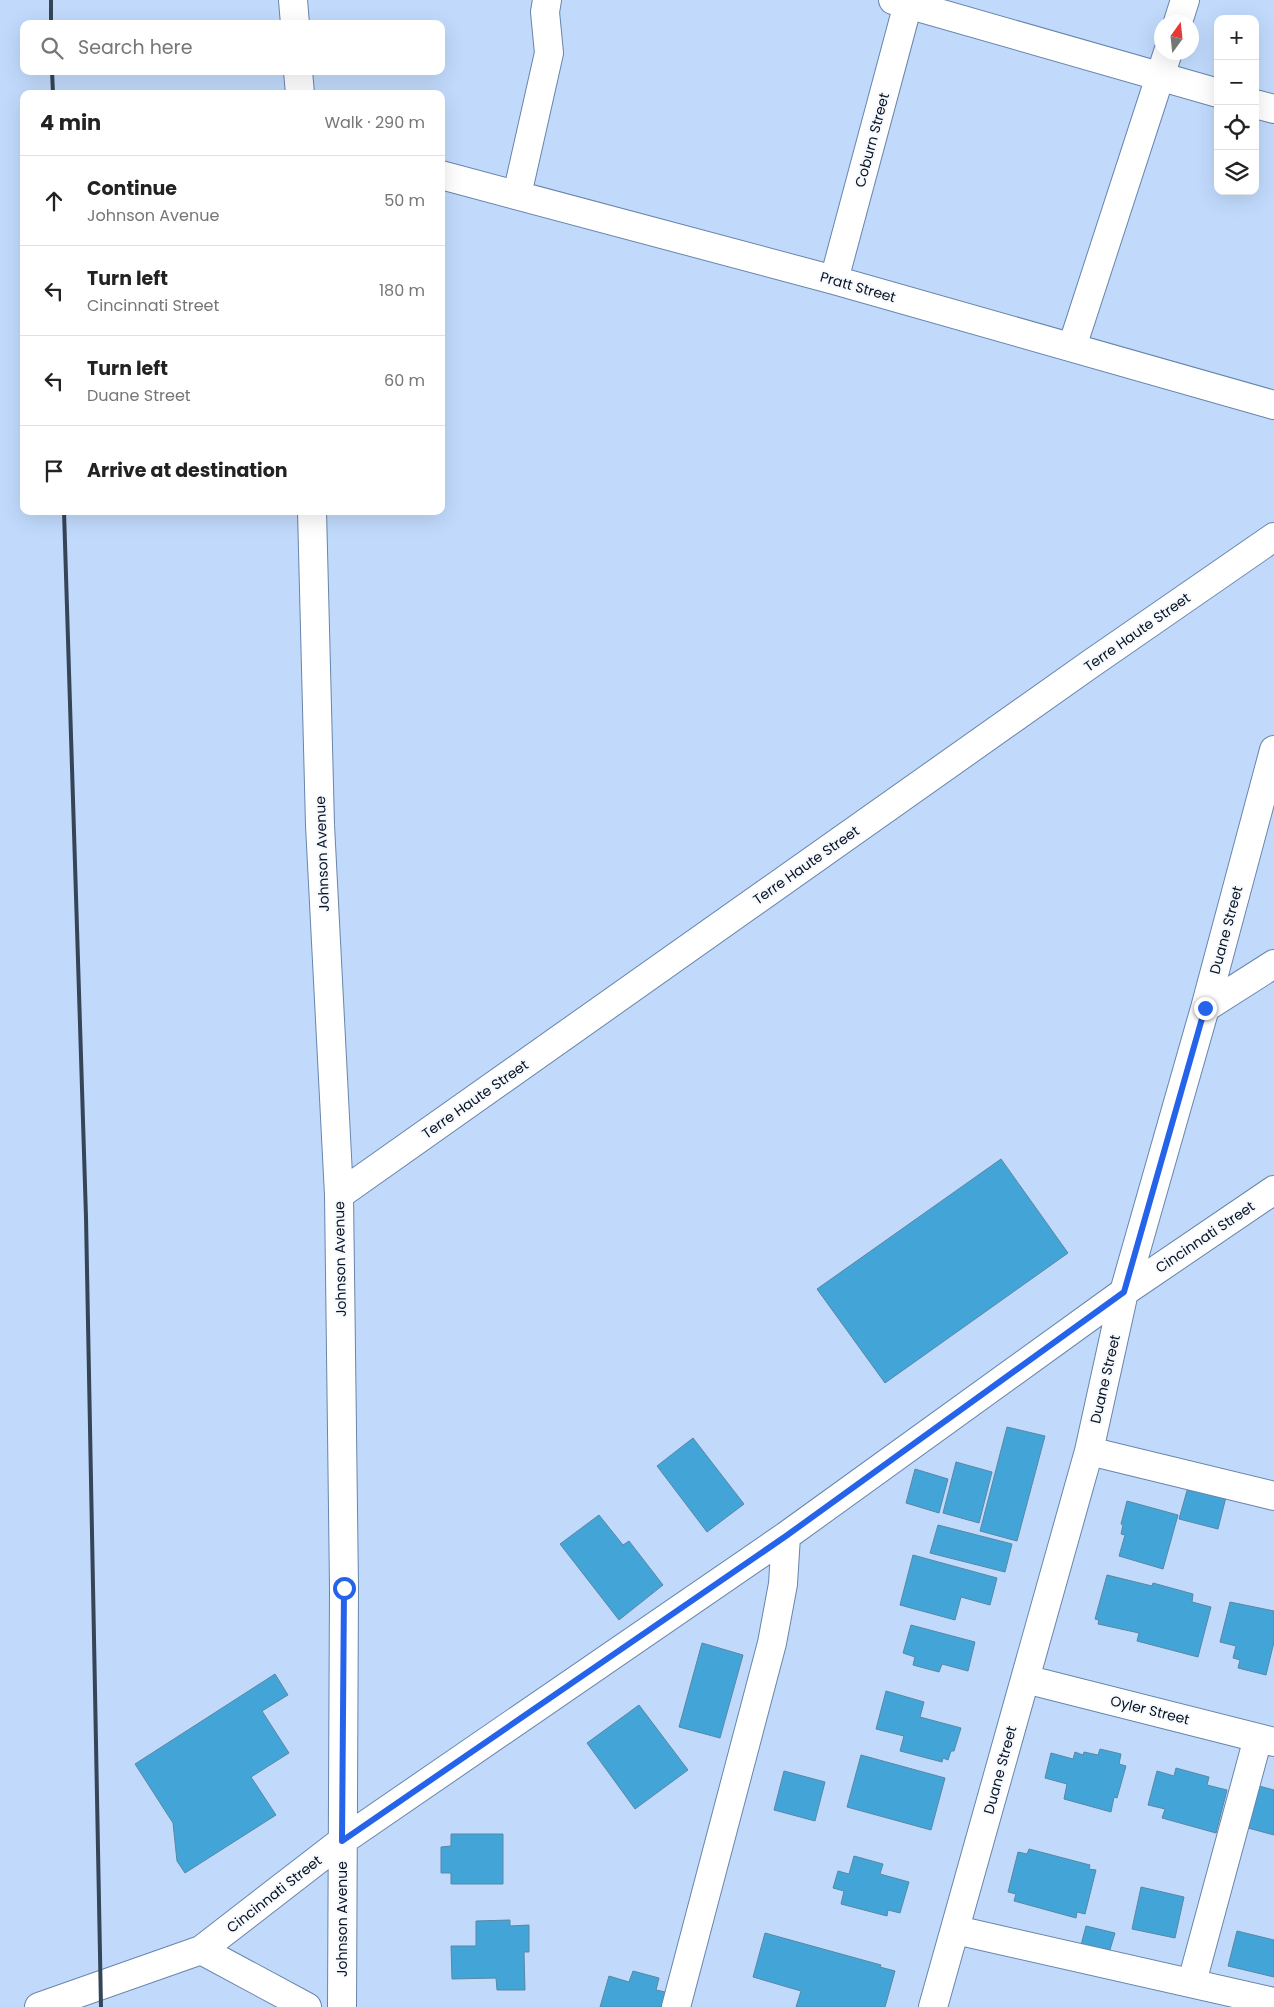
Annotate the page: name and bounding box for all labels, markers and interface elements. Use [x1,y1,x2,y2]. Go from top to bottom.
north arrow [1154,15,1199,60]
map controls [1214,15,1259,195]
button: + [1214,15,1259,60]
search box [20,20,445,75]
icon: search [38,34,66,62]
text: Search here [78,34,192,61]
button: − [1214,60,1259,105]
street label: Coburn Street [850,91,894,189]
button: locate [1214,105,1259,150]
text: 4 min [40,108,101,137]
text: Walk · 290 m [324,111,425,134]
button: layers [1214,150,1259,195]
text: Continue [87,175,177,202]
icon: ahead [40,187,68,215]
text: 50 m [384,189,425,212]
text: Johnson Avenue [87,204,219,227]
text: Turn left [87,265,168,292]
street label: Pratt Street [818,267,898,307]
icon: left [40,277,68,305]
text: 180 m [379,279,425,302]
text: Cincinnati Street [87,294,219,317]
text: Turn left [87,355,168,382]
icon: left [40,367,68,395]
text: 60 m [384,369,425,392]
text: Duane Street [87,384,191,407]
icon: arrive [40,457,68,485]
text: Arrive at destination [87,457,288,484]
street label: Terre Haute Street [1080,588,1194,676]
street label: Johnson Avenue [310,795,334,912]
street label: Terre Haute Street [749,821,863,909]
street label: Duane Street [1205,884,1247,976]
route end [1194,997,1217,1020]
street label: Terre Haute Street [418,1055,532,1143]
street label: Cincinnati Street [1151,1196,1259,1278]
street label: Johnson Avenue [329,1201,351,1317]
street label: Duane Street [1085,1333,1125,1425]
route start [333,1577,356,1600]
street label: Oyler Street [1108,1691,1192,1729]
street label: Duane Street [979,1724,1021,1816]
street label: Cincinnati Street [222,1850,326,1938]
street label: Johnson Avenue [332,1861,352,1977]

